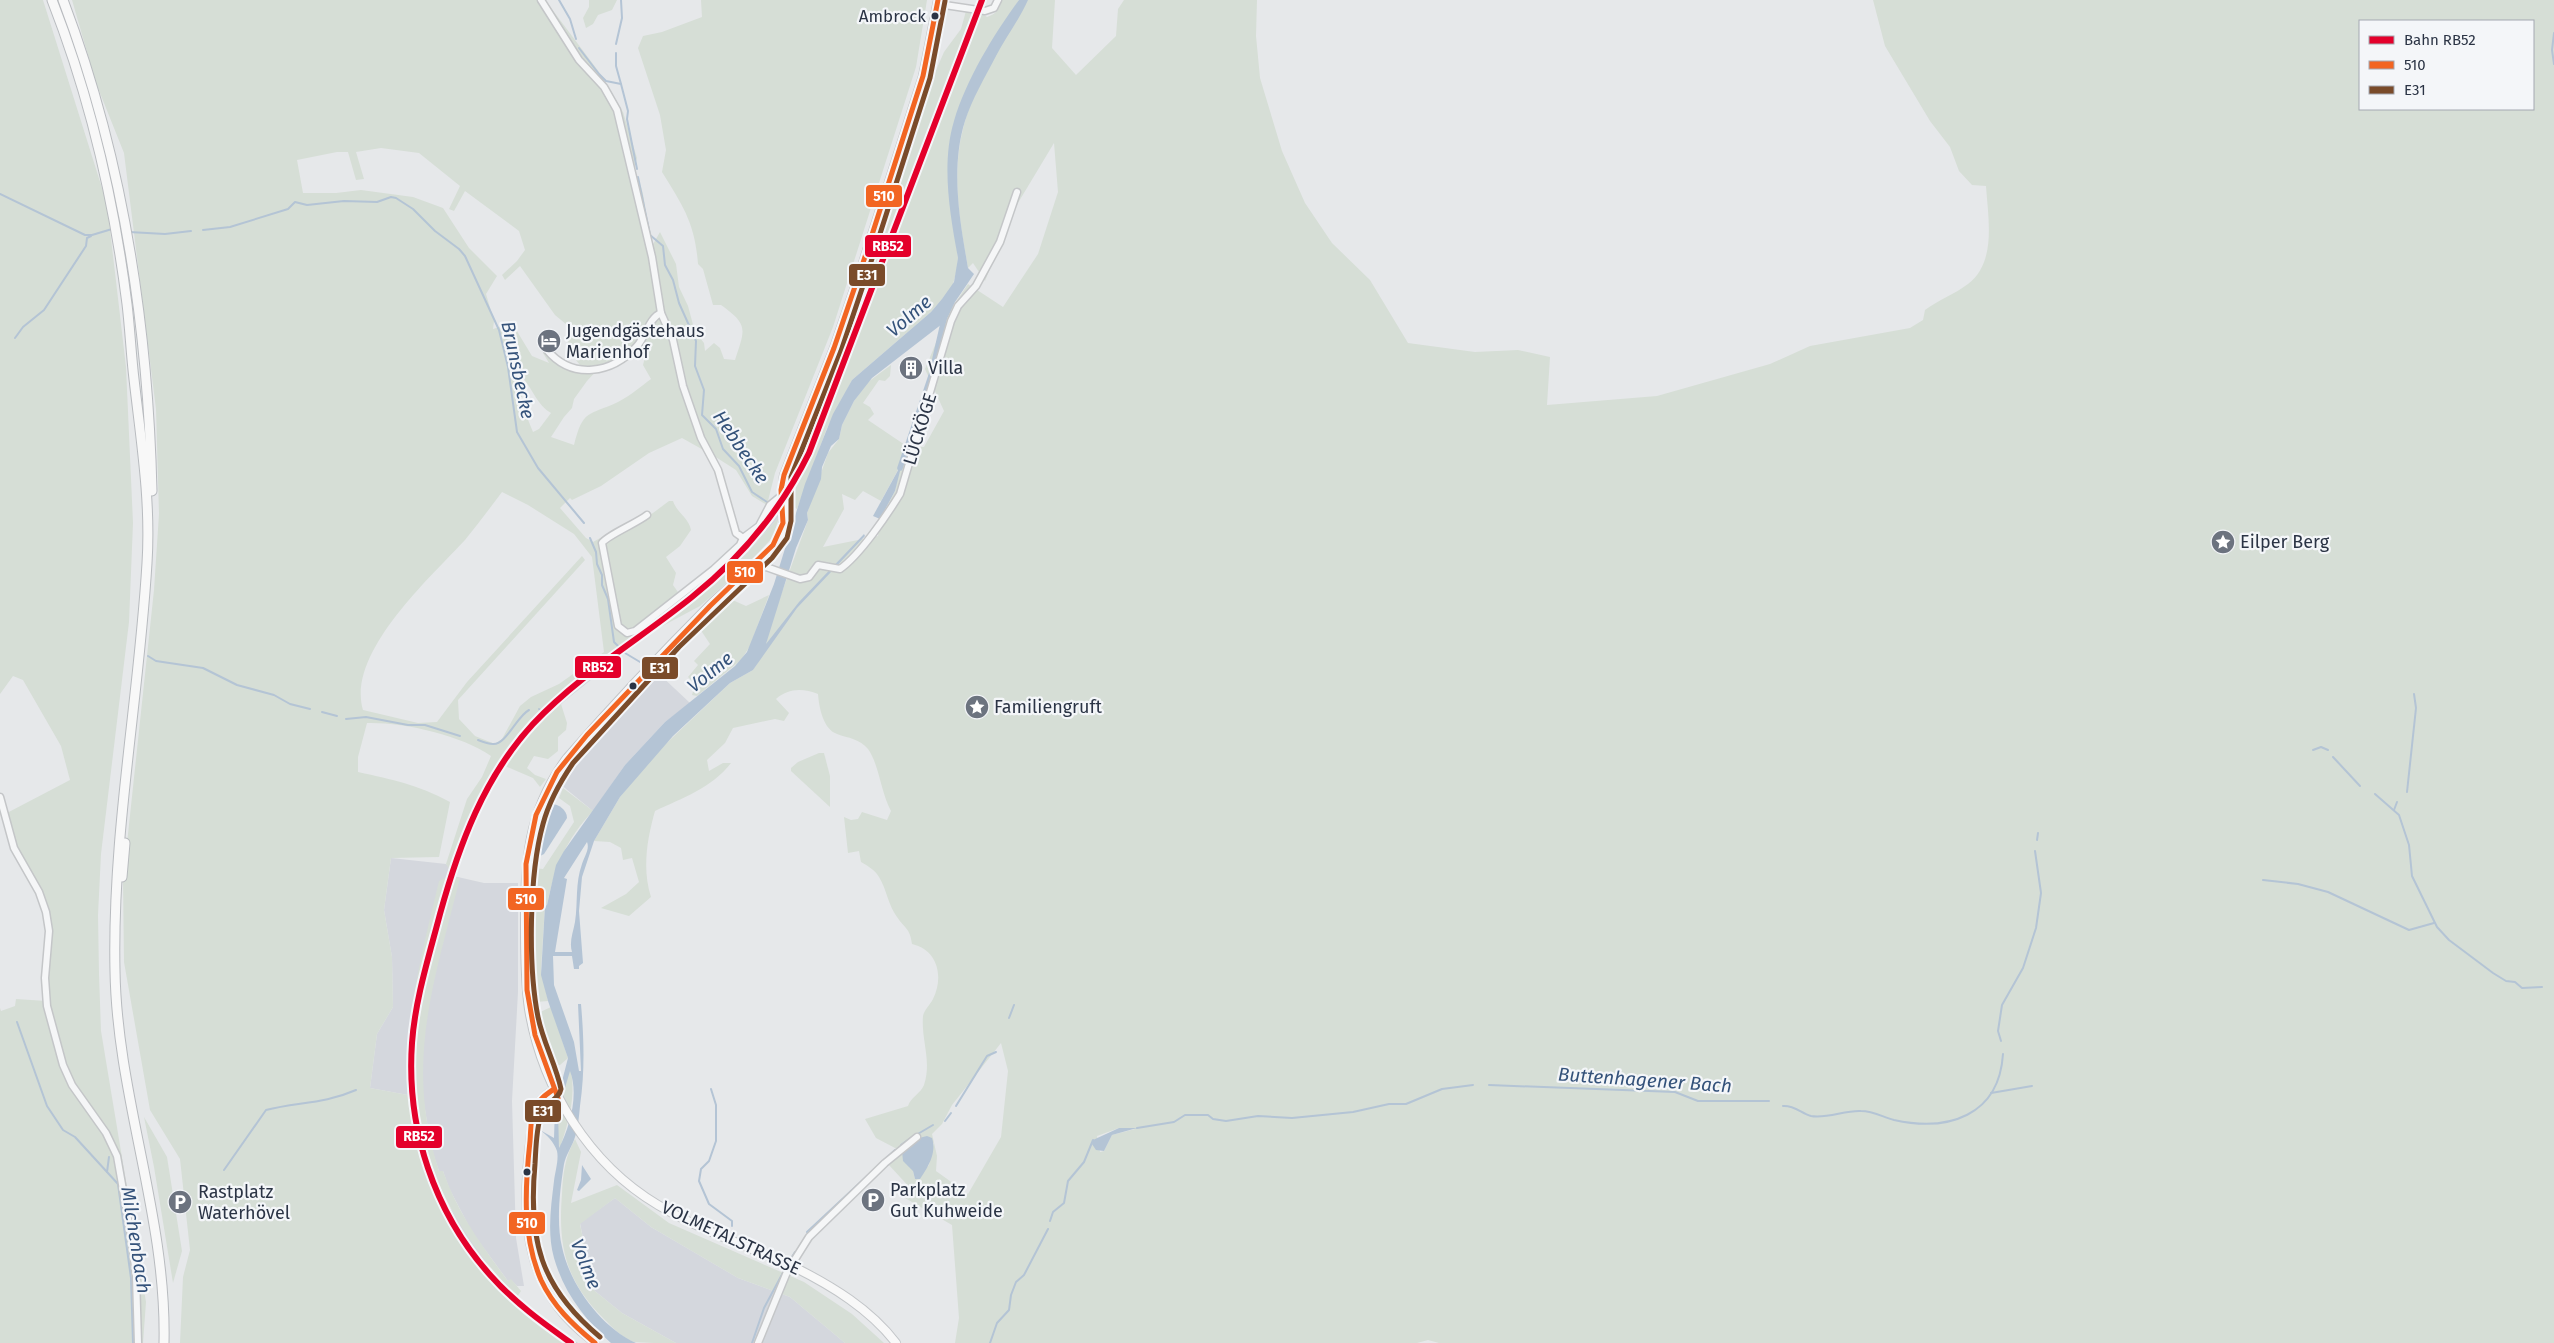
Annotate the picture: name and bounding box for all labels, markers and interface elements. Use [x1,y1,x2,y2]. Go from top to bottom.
place label: Ambrock [859,6,926,27]
marker: Ambrock [930,11,940,21]
legend [2359,20,2534,110]
text: Bahn RB52 [2404,31,2476,49]
text: 510 [2404,56,2426,74]
text: E31 [2404,81,2426,99]
line badge: 510 [865,184,903,208]
text: 510 [873,188,895,205]
line badge: RB52 [864,234,912,258]
text: RB52 [872,238,904,255]
line badge: E31 [848,263,886,287]
text: E31 [857,267,877,284]
water label: Volme [882,290,936,342]
water label: Brunsbecke [496,319,540,421]
place label: Jugendgästehaus Marienhof [566,320,704,363]
hotel icon: Jugendgästehaus Marienhof [536,328,562,354]
building icon: Villa [898,355,924,381]
place label: Villa [928,357,963,379]
street label: LÜCKÖGE [899,390,941,468]
water label: Hebbecke [708,406,774,488]
place icon: Eilper Berg [2210,529,2236,555]
place label: Eilper Berg [2240,531,2330,553]
line badge: 510 [726,560,764,584]
text: 510 [734,564,756,581]
water label: Volme [682,646,738,697]
line badge: RB52 [574,655,622,679]
line badge: E31 [641,656,679,680]
text: RB52 [582,659,614,676]
text: E31 [650,660,670,677]
unlabelled marker [628,681,638,691]
place icon: Familiengruft [964,694,990,720]
place label: Familiengruft [994,696,1103,718]
line badge: 510 [507,887,545,911]
text: 510 [515,891,537,908]
water label: Buttenhagener Bach [1557,1062,1733,1098]
line badge: E31 [524,1099,562,1123]
text: E31 [533,1103,553,1120]
line badge: RB52 [395,1125,443,1149]
text: RB52 [403,1128,435,1145]
unlabelled marker [522,1167,532,1177]
place label: Parkplatz Gut Kuhweide [890,1179,1003,1222]
place label: Rastplatz Waterhövel [198,1181,290,1224]
water label: Milchenbach [116,1185,156,1295]
parking icon: Parkplatz Gut Kuhweide [860,1187,886,1213]
parking icon: Rastplatz Waterhövel [167,1189,193,1215]
street label: VOLMETALSTRASSE [658,1196,804,1280]
line badge: 510 [508,1211,546,1235]
text: 510 [516,1215,538,1232]
water label: Volme [566,1235,607,1293]

